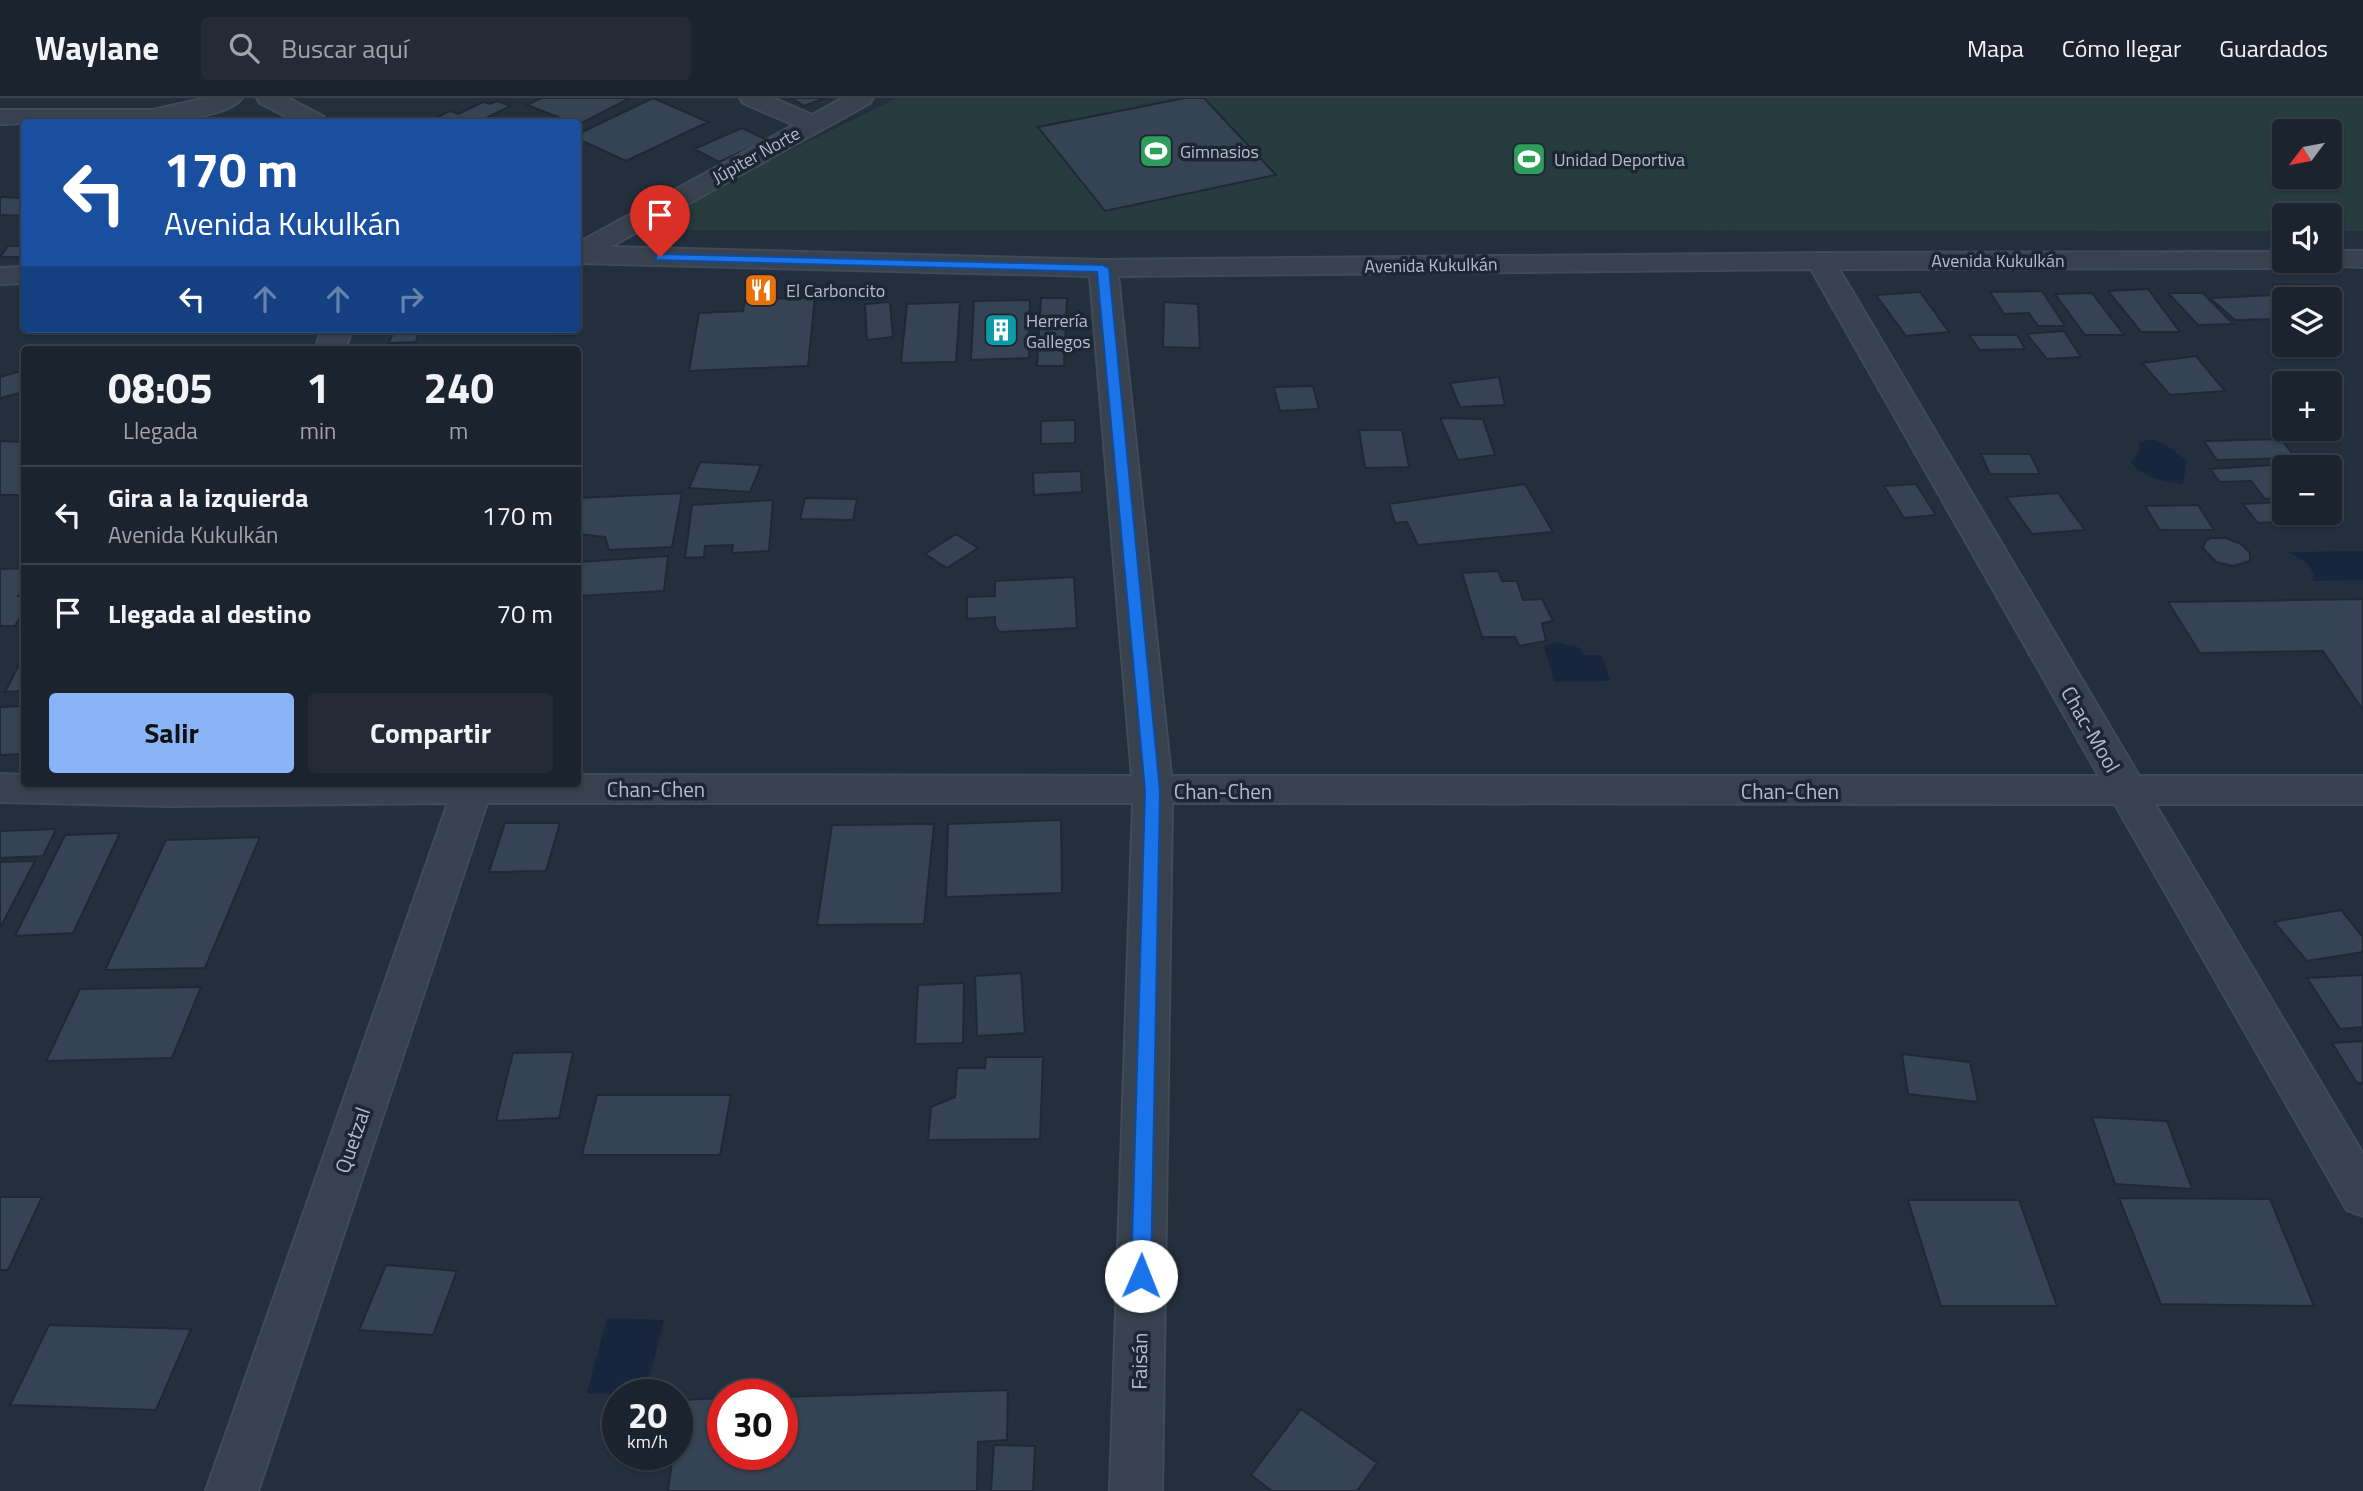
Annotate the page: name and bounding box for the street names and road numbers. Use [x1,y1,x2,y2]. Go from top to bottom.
street label: Júpiter Norte [707,120,805,190]
street label: Avenida Kukulkán [1931,247,2065,274]
street label: Avenida Kukulkán [1364,250,1498,280]
street label: Chac-Mool [2053,680,2129,778]
street label: Chan-Chen [607,773,705,805]
street label: Chan-Chen [1174,775,1272,807]
street label: Chan-Chen [1741,775,1839,807]
street label: Quetzal [326,1103,378,1177]
street label: Faisán [1123,1332,1155,1390]

